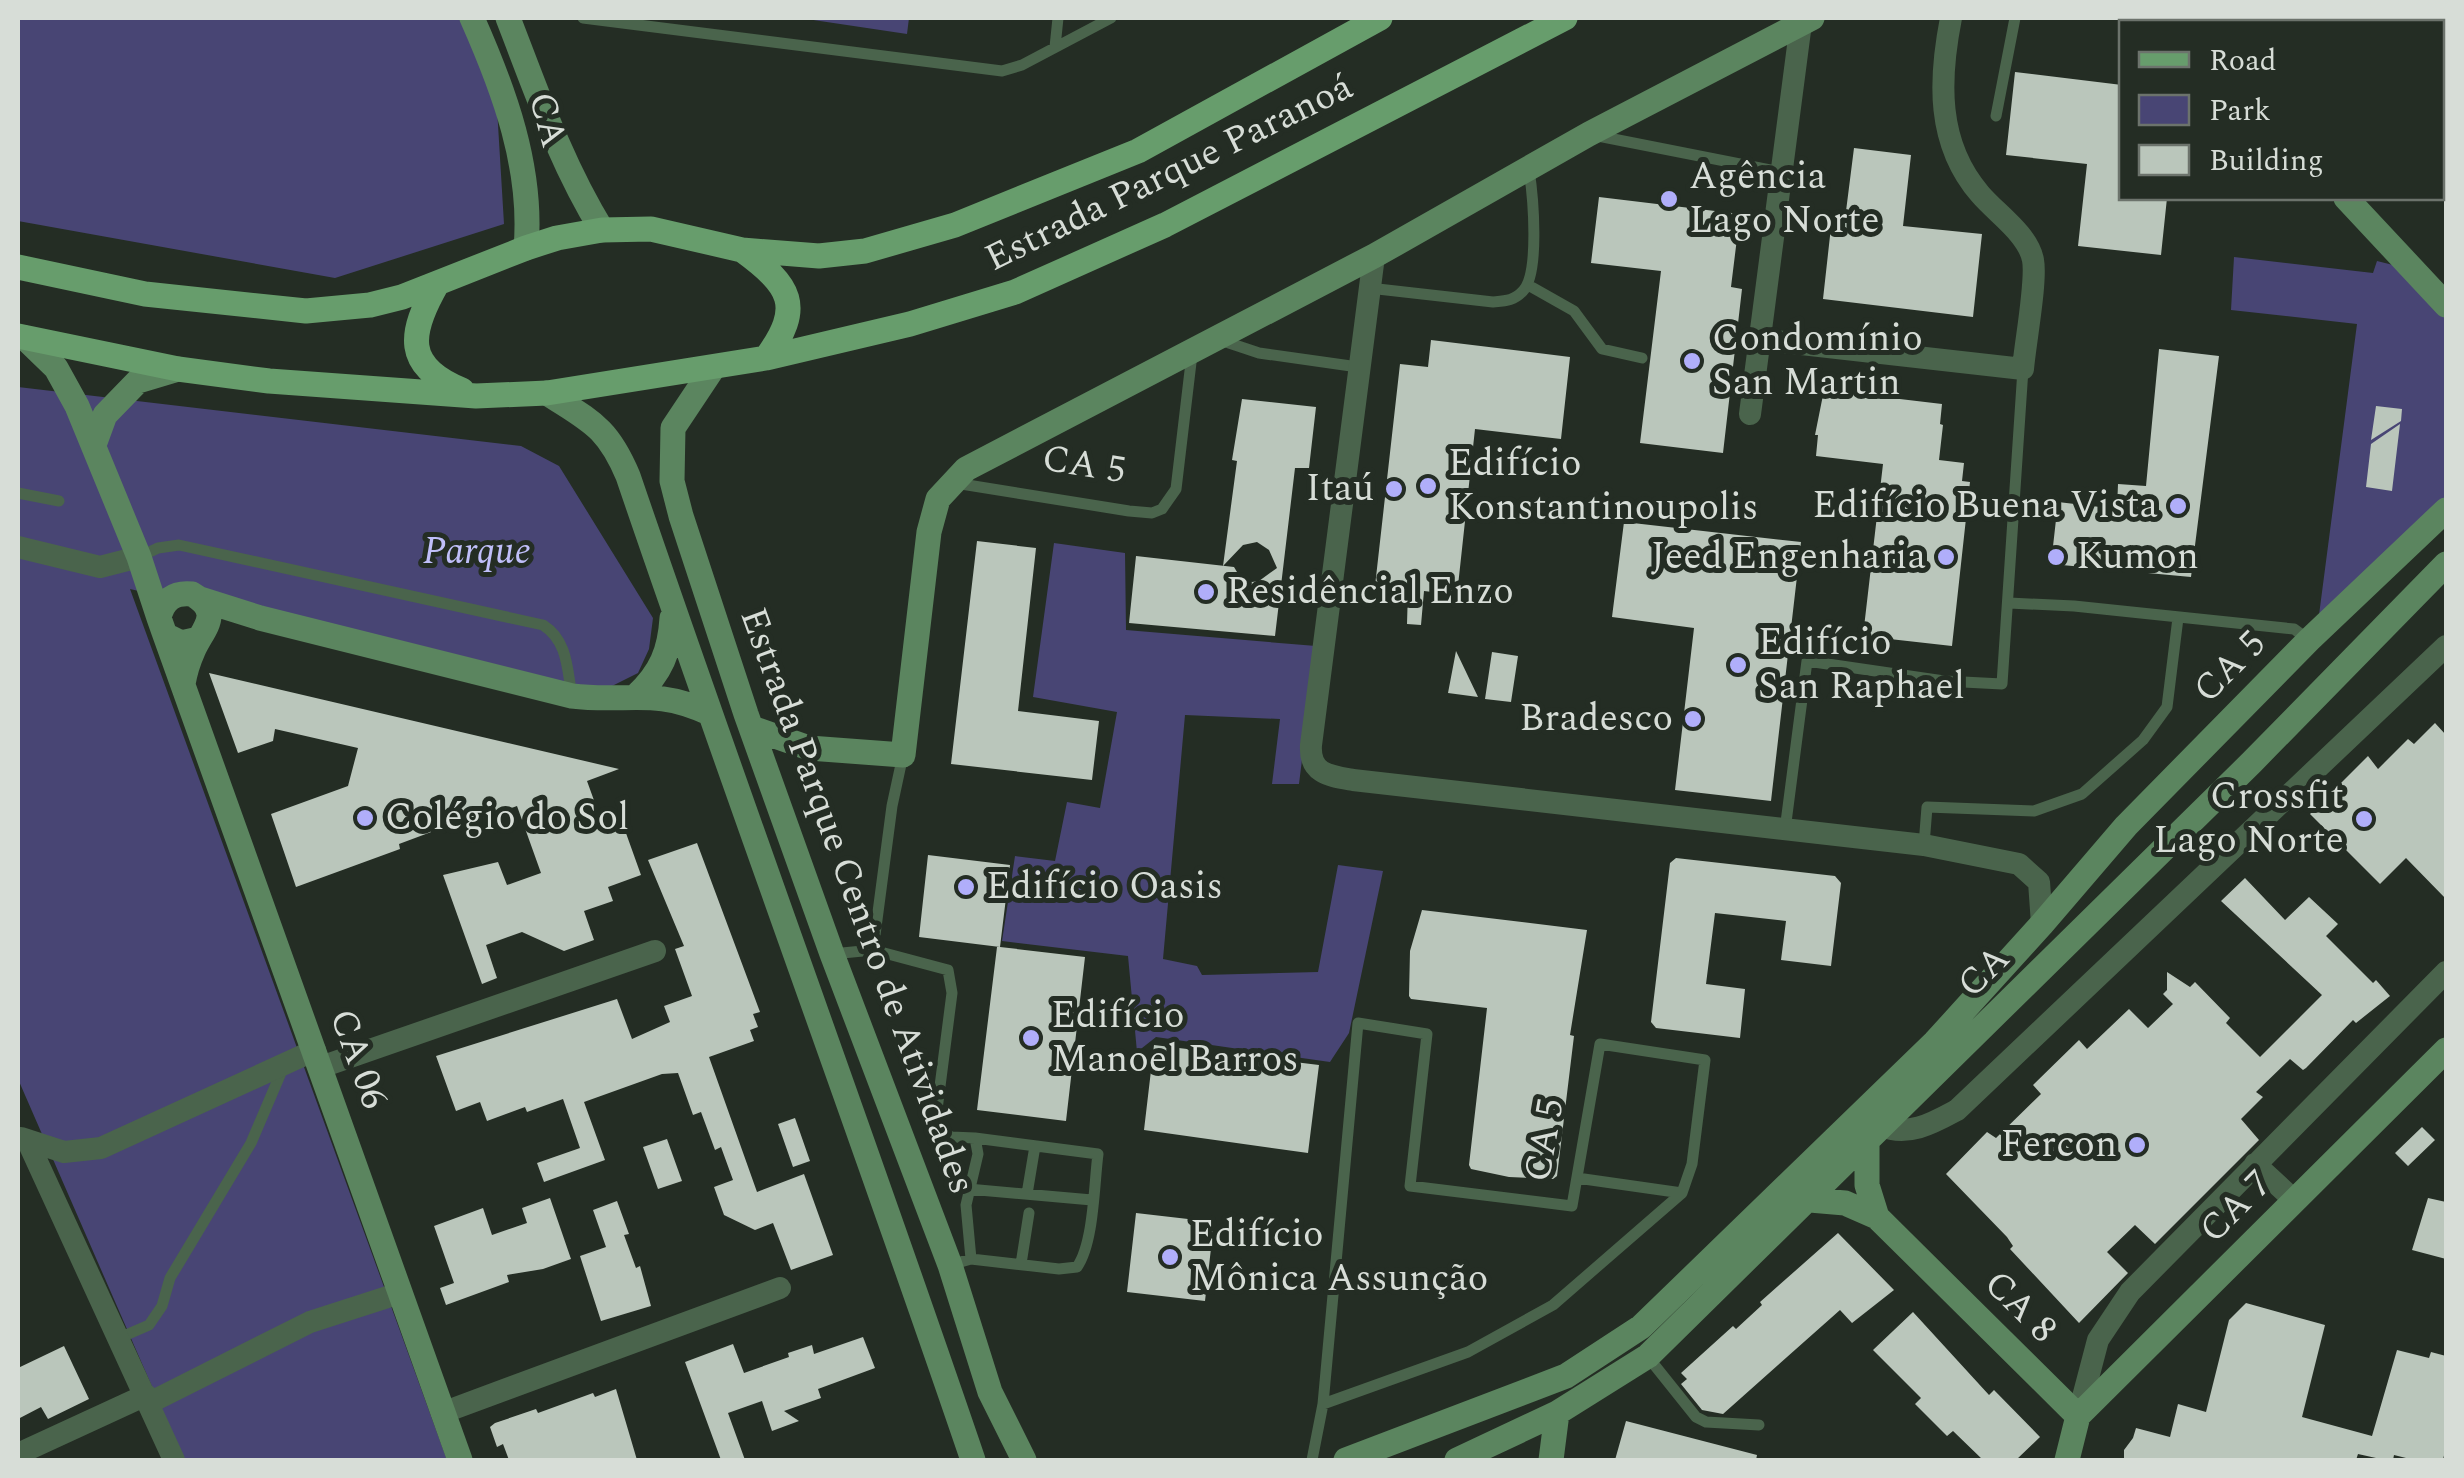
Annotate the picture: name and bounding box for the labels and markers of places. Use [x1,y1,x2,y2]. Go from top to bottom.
place label: Agência Lago Norte [1689,148,1880,250]
marker: Agência Lago Norte [1658,188,1680,210]
place label: Condomínio San Martin [1712,310,1923,412]
marker: Condomínio San Martin [1681,350,1703,372]
place label: Edifício Konstantinoupolis [1448,435,1758,537]
place label: Itaú [1306,460,1374,518]
marker: Edifício Konstantinoupolis [1417,475,1439,497]
place label: Edifício Buena Vista [1812,477,2158,535]
marker: Itaú [1383,478,1405,500]
marker: Edifício Buena Vista [2167,495,2189,517]
place label: Jeed Engenharia [1651,528,1926,586]
place label: Kumon [2076,528,2199,586]
marker: Jeed Engenharia [1935,546,1957,568]
marker: Kumon [2045,546,2067,568]
place label: Residêncial Enzo [1226,563,1514,621]
marker: Residêncial Enzo [1195,581,1217,603]
place label: Edifício San Raphael [1758,614,1965,716]
marker: Edifício San Raphael [1727,654,1749,676]
place label: Bradesco [1519,690,1673,748]
marker: Bradesco [1682,708,1704,730]
place label: Crossfit Lago Norte [2153,768,2344,870]
place label: Colégio do Sol [385,789,629,847]
marker: Colégio do Sol [354,807,376,829]
marker: Crossfit Lago Norte [2353,808,2375,830]
place label: Edifício Oasis [986,858,1223,916]
marker: Edifício Oasis [955,876,977,898]
place label: Edifício Manoel Barros [1051,987,1299,1089]
marker: Edifício Manoel Barros [1020,1027,1042,1049]
place label: Fercon [2000,1116,2117,1174]
marker: Fercon [2126,1134,2148,1156]
place label: Edifício Mônica Assunção [1190,1206,1488,1308]
marker: Edifício Mônica Assunção [1159,1246,1181,1268]

